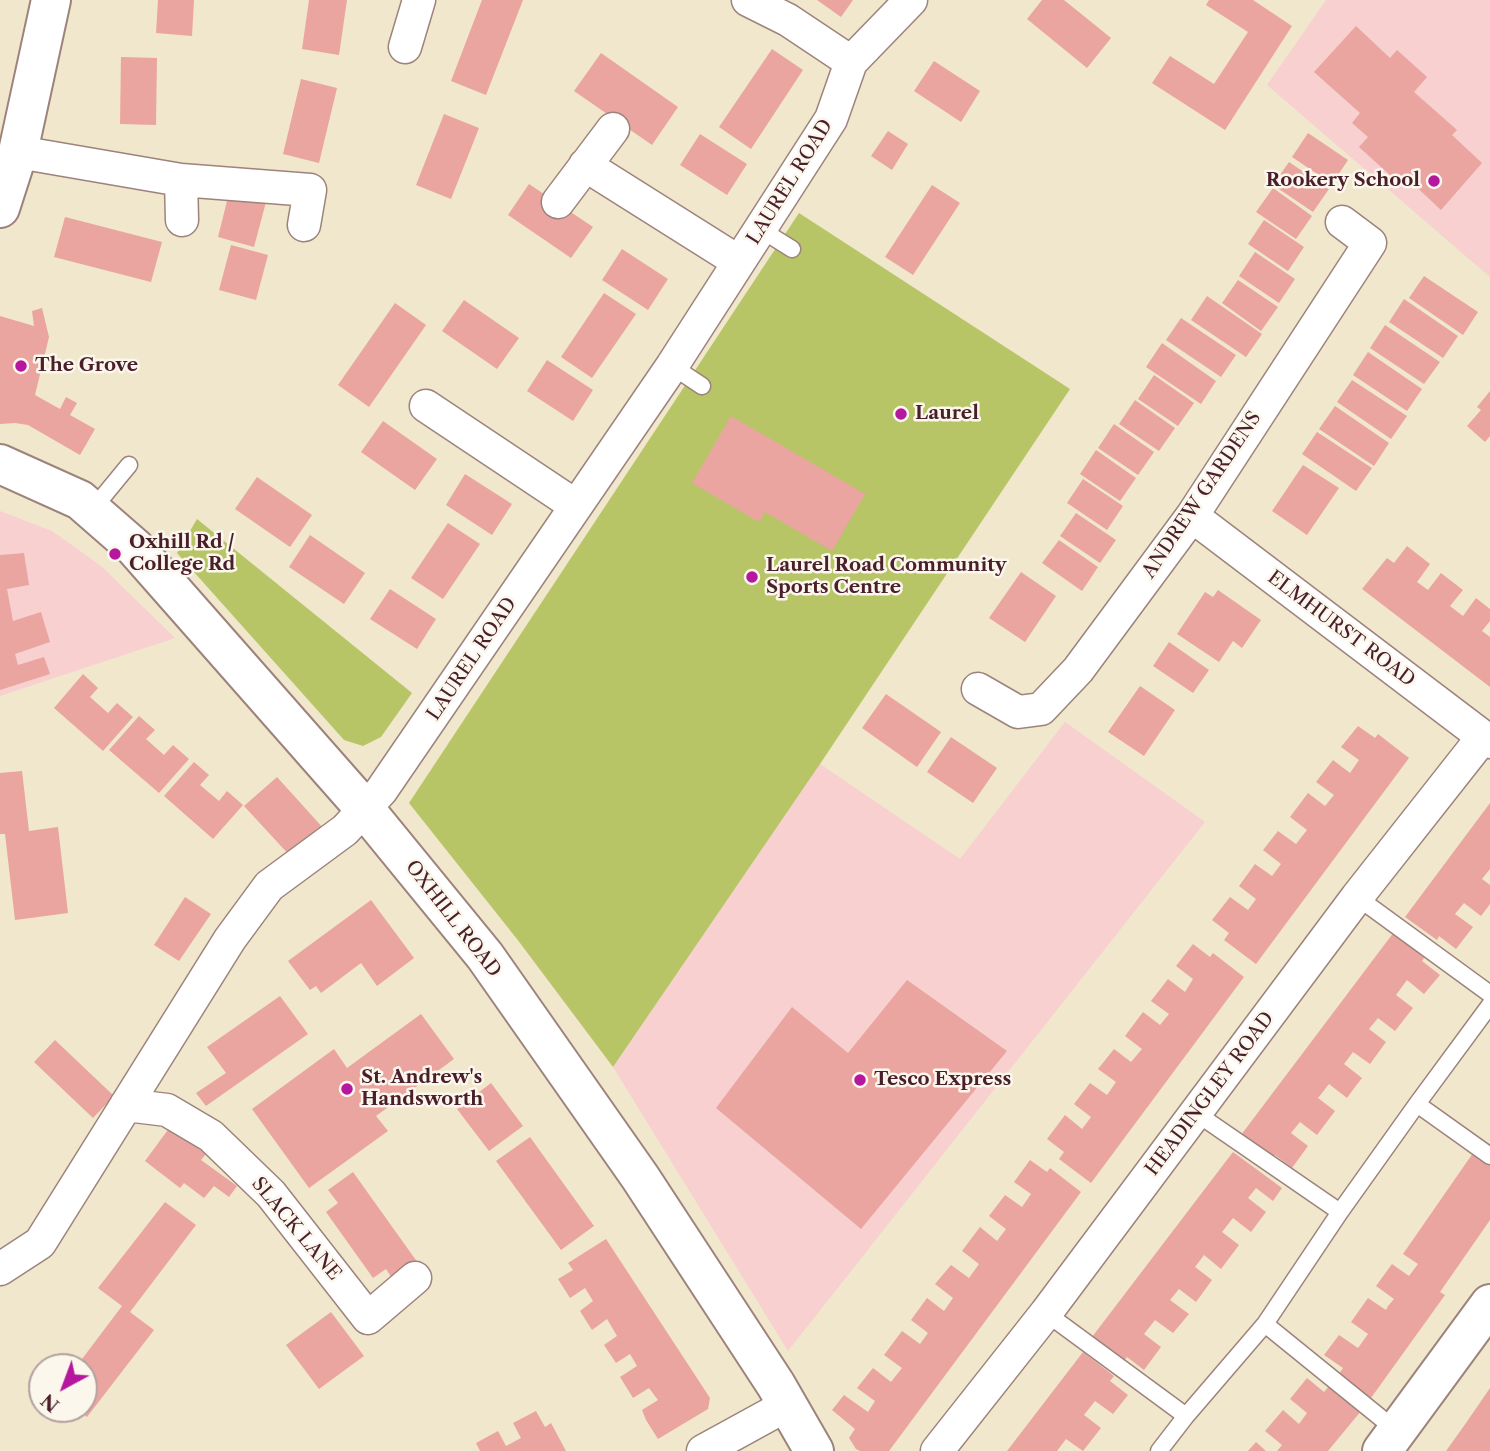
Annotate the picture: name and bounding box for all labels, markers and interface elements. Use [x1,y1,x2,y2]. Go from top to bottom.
street label: LAUREL ROAD [742,115,838,249]
place label: Rookery School [1266,170,1420,192]
marker: Rookery School [1426,173,1442,189]
place label: The Grove [35,355,138,377]
marker: The Grove [13,358,29,374]
place label: Laurel [915,403,979,425]
marker: Laurel [893,406,909,422]
street label: ANDREW GARDENS [1138,407,1266,583]
place label: Oxhill Rd / College Rd [129,532,235,576]
marker: Oxhill Rd / College Rd [107,546,123,562]
place label: Laurel Road Community Sports Centre [766,555,1006,599]
street label: ELMHURST ROAD [1263,566,1419,692]
marker: Laurel Road Community Sports Centre [744,569,760,585]
street label: LAUREL ROAD [422,593,522,725]
street label: OXHILL ROAD [400,856,506,982]
street label: HEADINGLEY ROAD [1141,1008,1279,1180]
place label: St. Andrew's Handsworth [361,1067,483,1111]
place label: Tesco Express [874,1069,1011,1091]
marker: Tesco Express [852,1072,868,1088]
marker: St. Andrew's Handsworth [339,1081,355,1097]
street label: SLACK LANE [246,1173,346,1285]
north arrow [28,1353,98,1423]
text: N [36,1389,64,1417]

